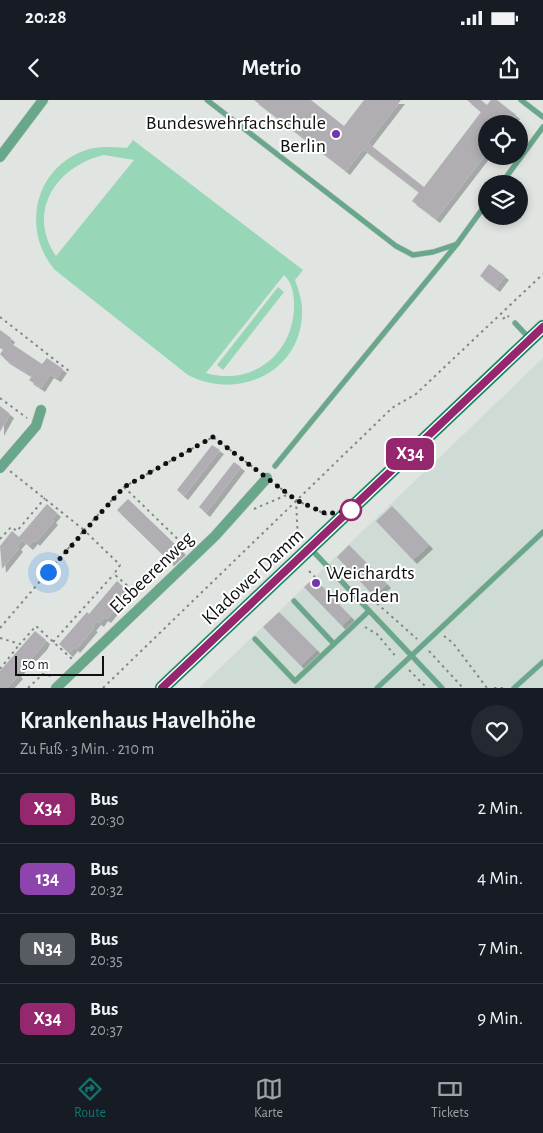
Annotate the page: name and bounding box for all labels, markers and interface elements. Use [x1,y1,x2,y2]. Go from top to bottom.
text: 20:28 [25,8,67,27]
icon: back [20,54,48,82]
icon: share [495,54,523,82]
text: Metrio [242,57,301,79]
place label: Bundeswehrfachschule Berlin [146,113,326,156]
map controls [478,115,528,225]
button: locate [478,115,528,165]
marker: Bundeswehrfachschule Berlin [330,128,342,140]
button: layers [478,175,528,225]
line badge: X34 [381,438,439,470]
text: X34 [396,445,424,463]
unlabelled marker [340,499,362,521]
street label: Kladower Damm [198,525,307,629]
street label: Elsbeerenweg [106,528,198,618]
your location [36,560,61,585]
place label: Weichardts Hofladen [326,563,415,606]
marker: Weichardts Hofladen [310,577,322,589]
scale bar [15,653,104,676]
text: 50 m [22,658,49,672]
button: heart [471,705,523,757]
text: Krankenhaus Havelhöhe [20,709,256,733]
text: Zu Fuß · 3 Min. · 210 m [20,741,154,757]
text: Bus [90,790,118,809]
text: 2 Min. [477,799,523,818]
text: X34 [33,800,62,818]
text: 20:30 [90,812,124,828]
text: Bus [90,860,118,879]
text: 4 Min. [477,869,523,888]
text: 134 [36,870,59,888]
text: 20:32 [90,882,123,898]
text: Bus [90,930,118,949]
text: 7 Min. [478,939,523,958]
text: N34 [33,940,62,958]
text: 20:35 [90,952,123,968]
text: Bus [90,1000,118,1019]
text: 9 Min. [477,1009,523,1028]
text: X34 [33,1010,62,1028]
text: 20:37 [90,1022,123,1038]
tab: Route [74,1075,106,1122]
tab: Karte [254,1075,283,1122]
tab: Tickets [431,1075,469,1122]

